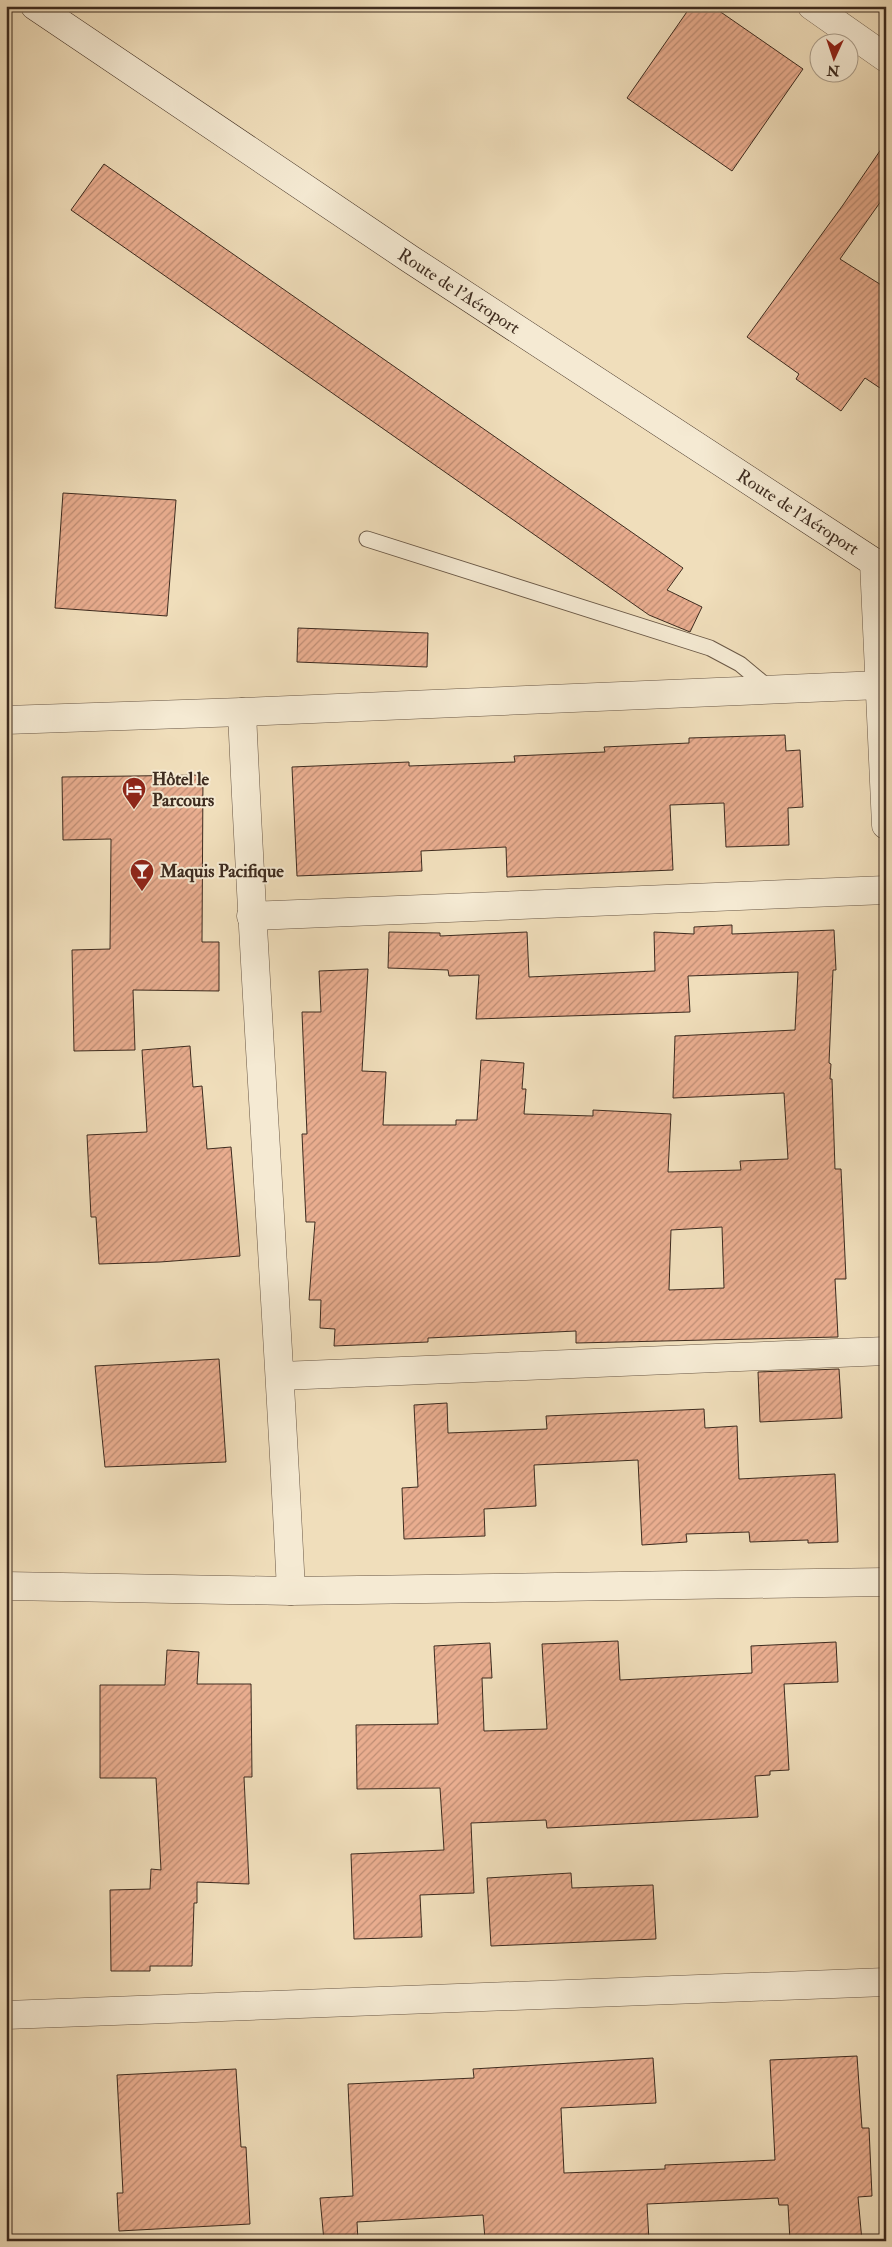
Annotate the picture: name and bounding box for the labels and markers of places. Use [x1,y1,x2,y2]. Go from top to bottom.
place label: Hôtel le Parcours [152,768,214,812]
hotel icon: Hôtel le Parcours [121,776,147,810]
bar icon: Maquis Pacifique [129,858,155,892]
place label: Maquis Pacifique [159,860,284,883]

